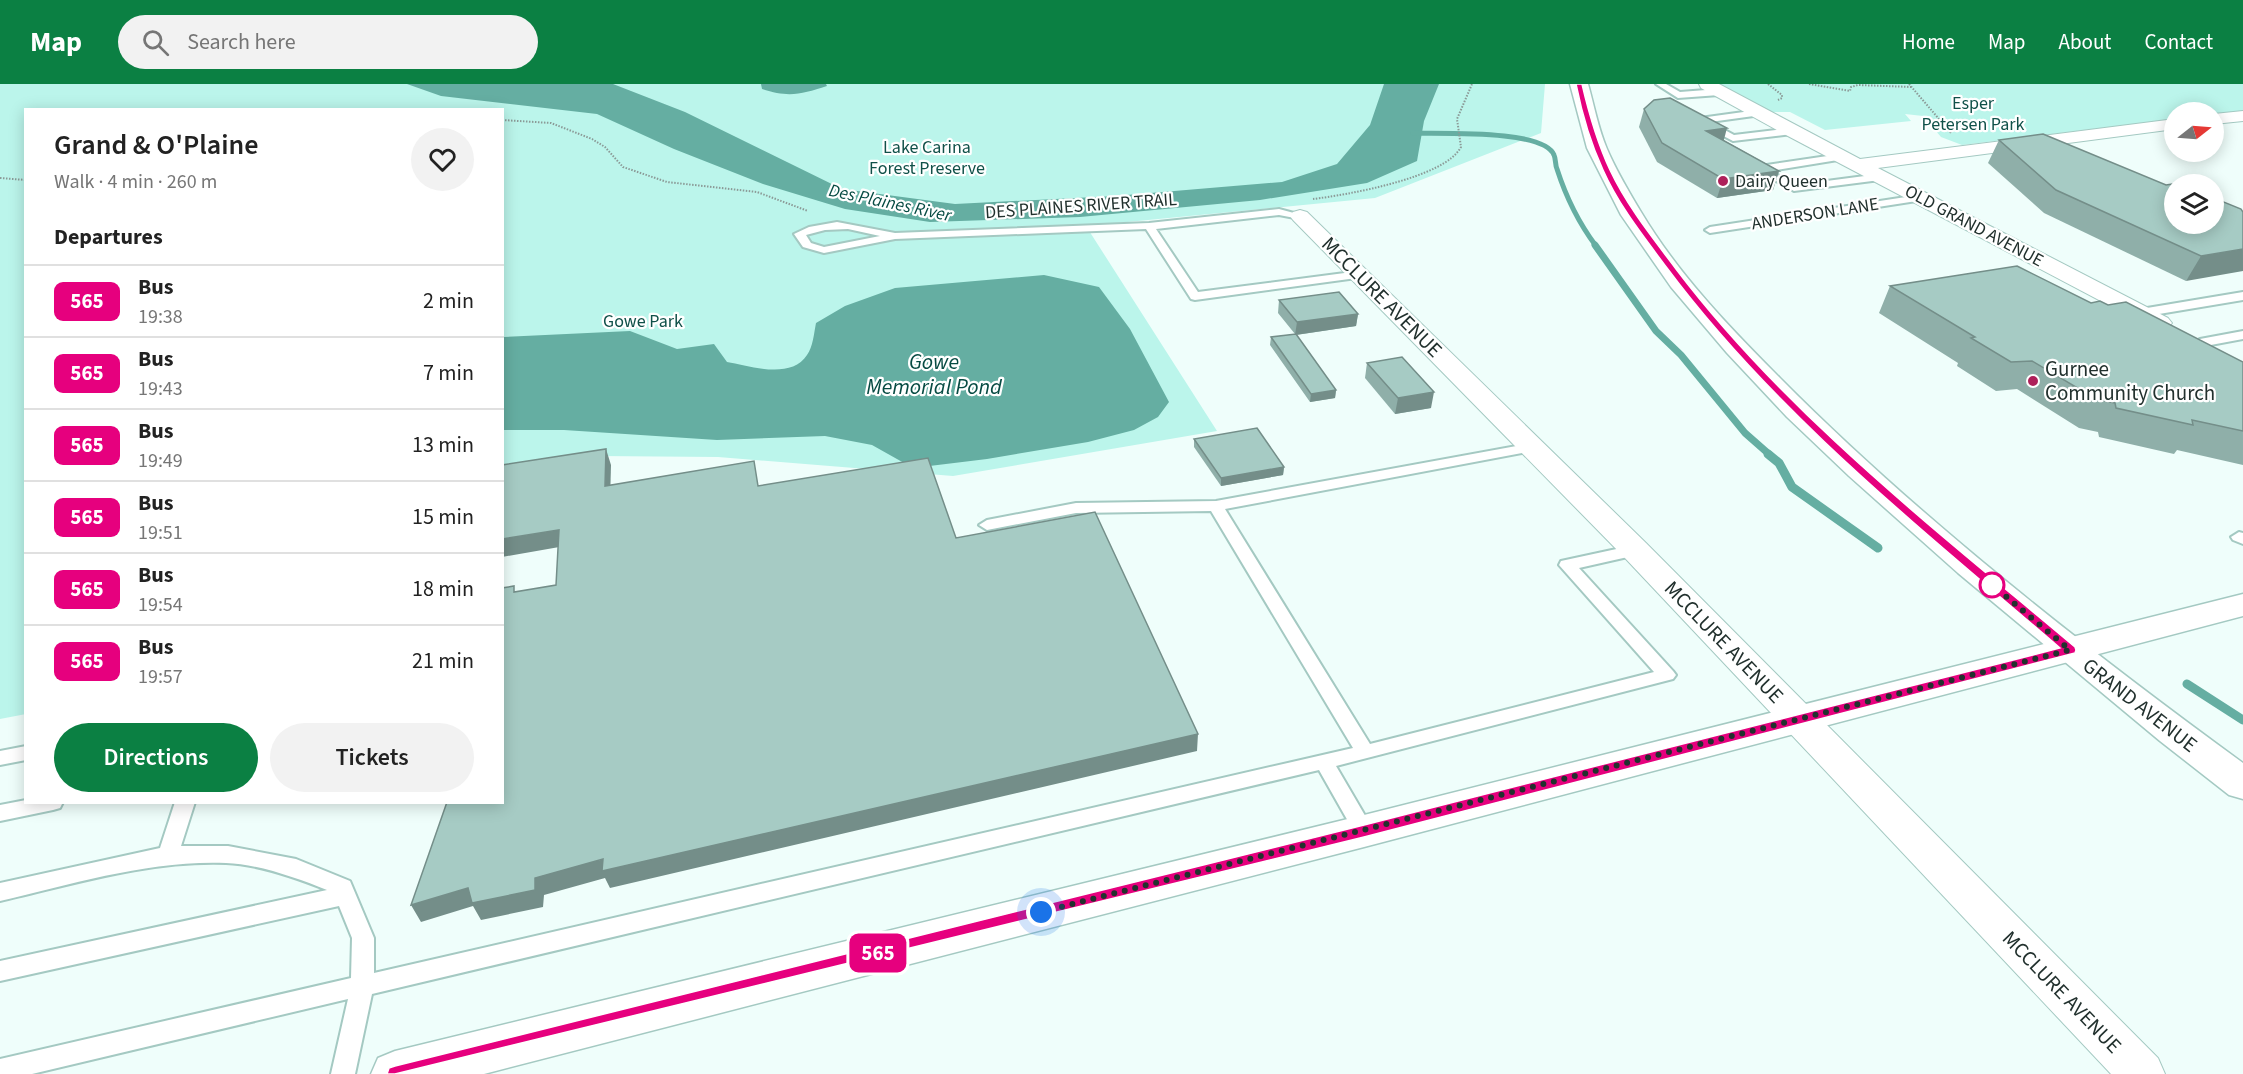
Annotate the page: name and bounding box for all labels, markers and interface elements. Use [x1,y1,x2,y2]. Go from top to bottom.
search box [118,15,538,69]
text: Map [30,22,82,62]
icon: search [139,26,172,59]
text: Search here [187,26,296,58]
text: Home [1902,27,1955,57]
text: Map [1988,27,2026,57]
text: About [2059,27,2111,57]
text: Contact [2144,27,2213,57]
park label: Esper Petersen Park [1921,91,2025,137]
north arrow [2164,102,2224,162]
map controls [2164,102,2224,234]
text: Grand & O'Plaine [54,125,258,165]
button: heart [411,128,474,191]
park label: Lake Carina Forest Preserve [869,135,985,181]
text: Walk · 4 min · 260 m [54,168,217,196]
place label: Dairy Queen [1735,169,1828,194]
marker: Dairy Queen [1716,174,1730,188]
button: layers [2164,174,2224,234]
water label: Des Plaines River [827,178,954,228]
street label: OLD GRAND AVENUE [1900,179,2048,273]
street label: DES PLAINES RIVER TRAIL [984,187,1178,225]
street label: ANDERSON LANE [1750,192,1880,236]
text: Departures [54,221,163,253]
street label: MCCLURE AVENUE [1315,230,1449,364]
text: Bus [138,271,174,303]
text: 2 min [423,285,474,317]
text: 565 [70,286,104,316]
text: 19:38 [138,303,183,331]
park label: Gowe Park [603,309,683,334]
text: Bus [138,343,174,375]
water label: Gowe Memorial Pond [866,346,1003,403]
place label: Gurnee Community Church [2045,354,2215,408]
text: 7 min [423,357,474,389]
text: 565 [70,358,104,388]
marker: Gurnee Community Church [2026,374,2040,388]
text: 19:43 [138,375,183,403]
text: Bus [138,415,174,447]
text: 13 min [412,429,474,461]
text: 565 [70,430,104,460]
text: 19:49 [138,447,183,475]
text: Bus [138,487,174,519]
text: 15 min [412,501,474,533]
text: 565 [70,502,104,532]
text: 19:51 [138,519,183,547]
text: Bus [138,559,174,591]
unlabelled marker [1979,572,2005,598]
text: 18 min [412,573,474,605]
text: 565 [70,574,104,604]
street label: MCCLURE AVENUE [1658,574,1790,710]
text: 19:54 [138,591,183,619]
text: Bus [138,631,174,663]
text: 21 min [412,645,474,677]
text: 565 [70,646,104,676]
street label: GRAND AVENUE [2076,651,2204,759]
text: 19:57 [138,663,183,691]
button: Directions [54,723,258,792]
button: Tickets [270,723,474,792]
your location [1026,897,1056,927]
street label: MCCLURE AVENUE [1996,924,2128,1060]
line badge: 565 [844,934,912,972]
text: 565 [861,938,895,968]

